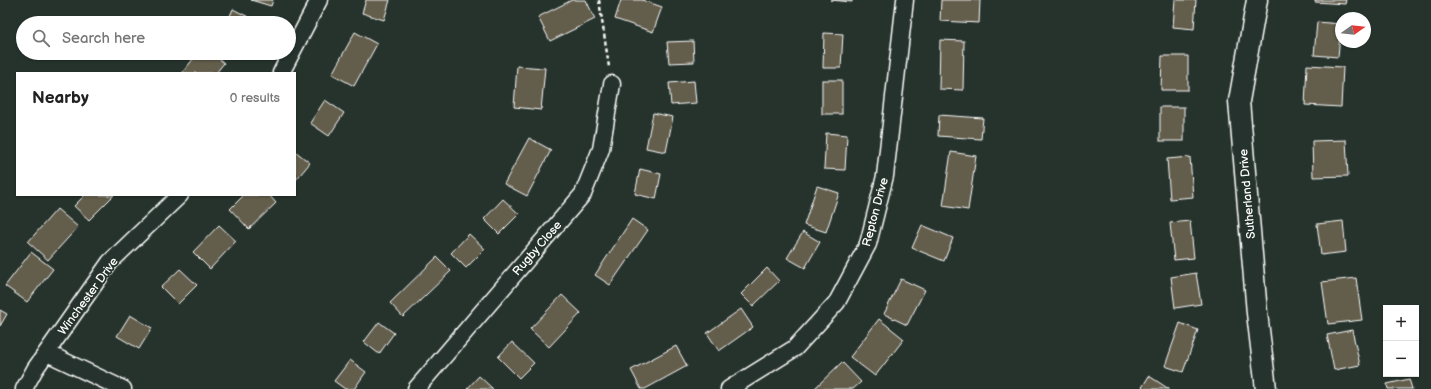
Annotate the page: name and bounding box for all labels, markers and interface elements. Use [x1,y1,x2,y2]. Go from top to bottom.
north arrow [1335,12,1371,48]
search box [16,16,296,60]
icon: search [30,27,52,49]
text: Search here [62,29,145,48]
text: Nearby [32,88,89,108]
text: 0 results [230,90,280,106]
street label: Sutherland Drive [1236,148,1259,240]
street label: Repton Drive [859,176,892,248]
street label: Rugby Close [510,218,565,279]
street label: Winchester Drive [55,255,122,338]
map controls [1383,305,1419,377]
button: + [1383,305,1419,341]
button: − [1383,341,1419,377]

